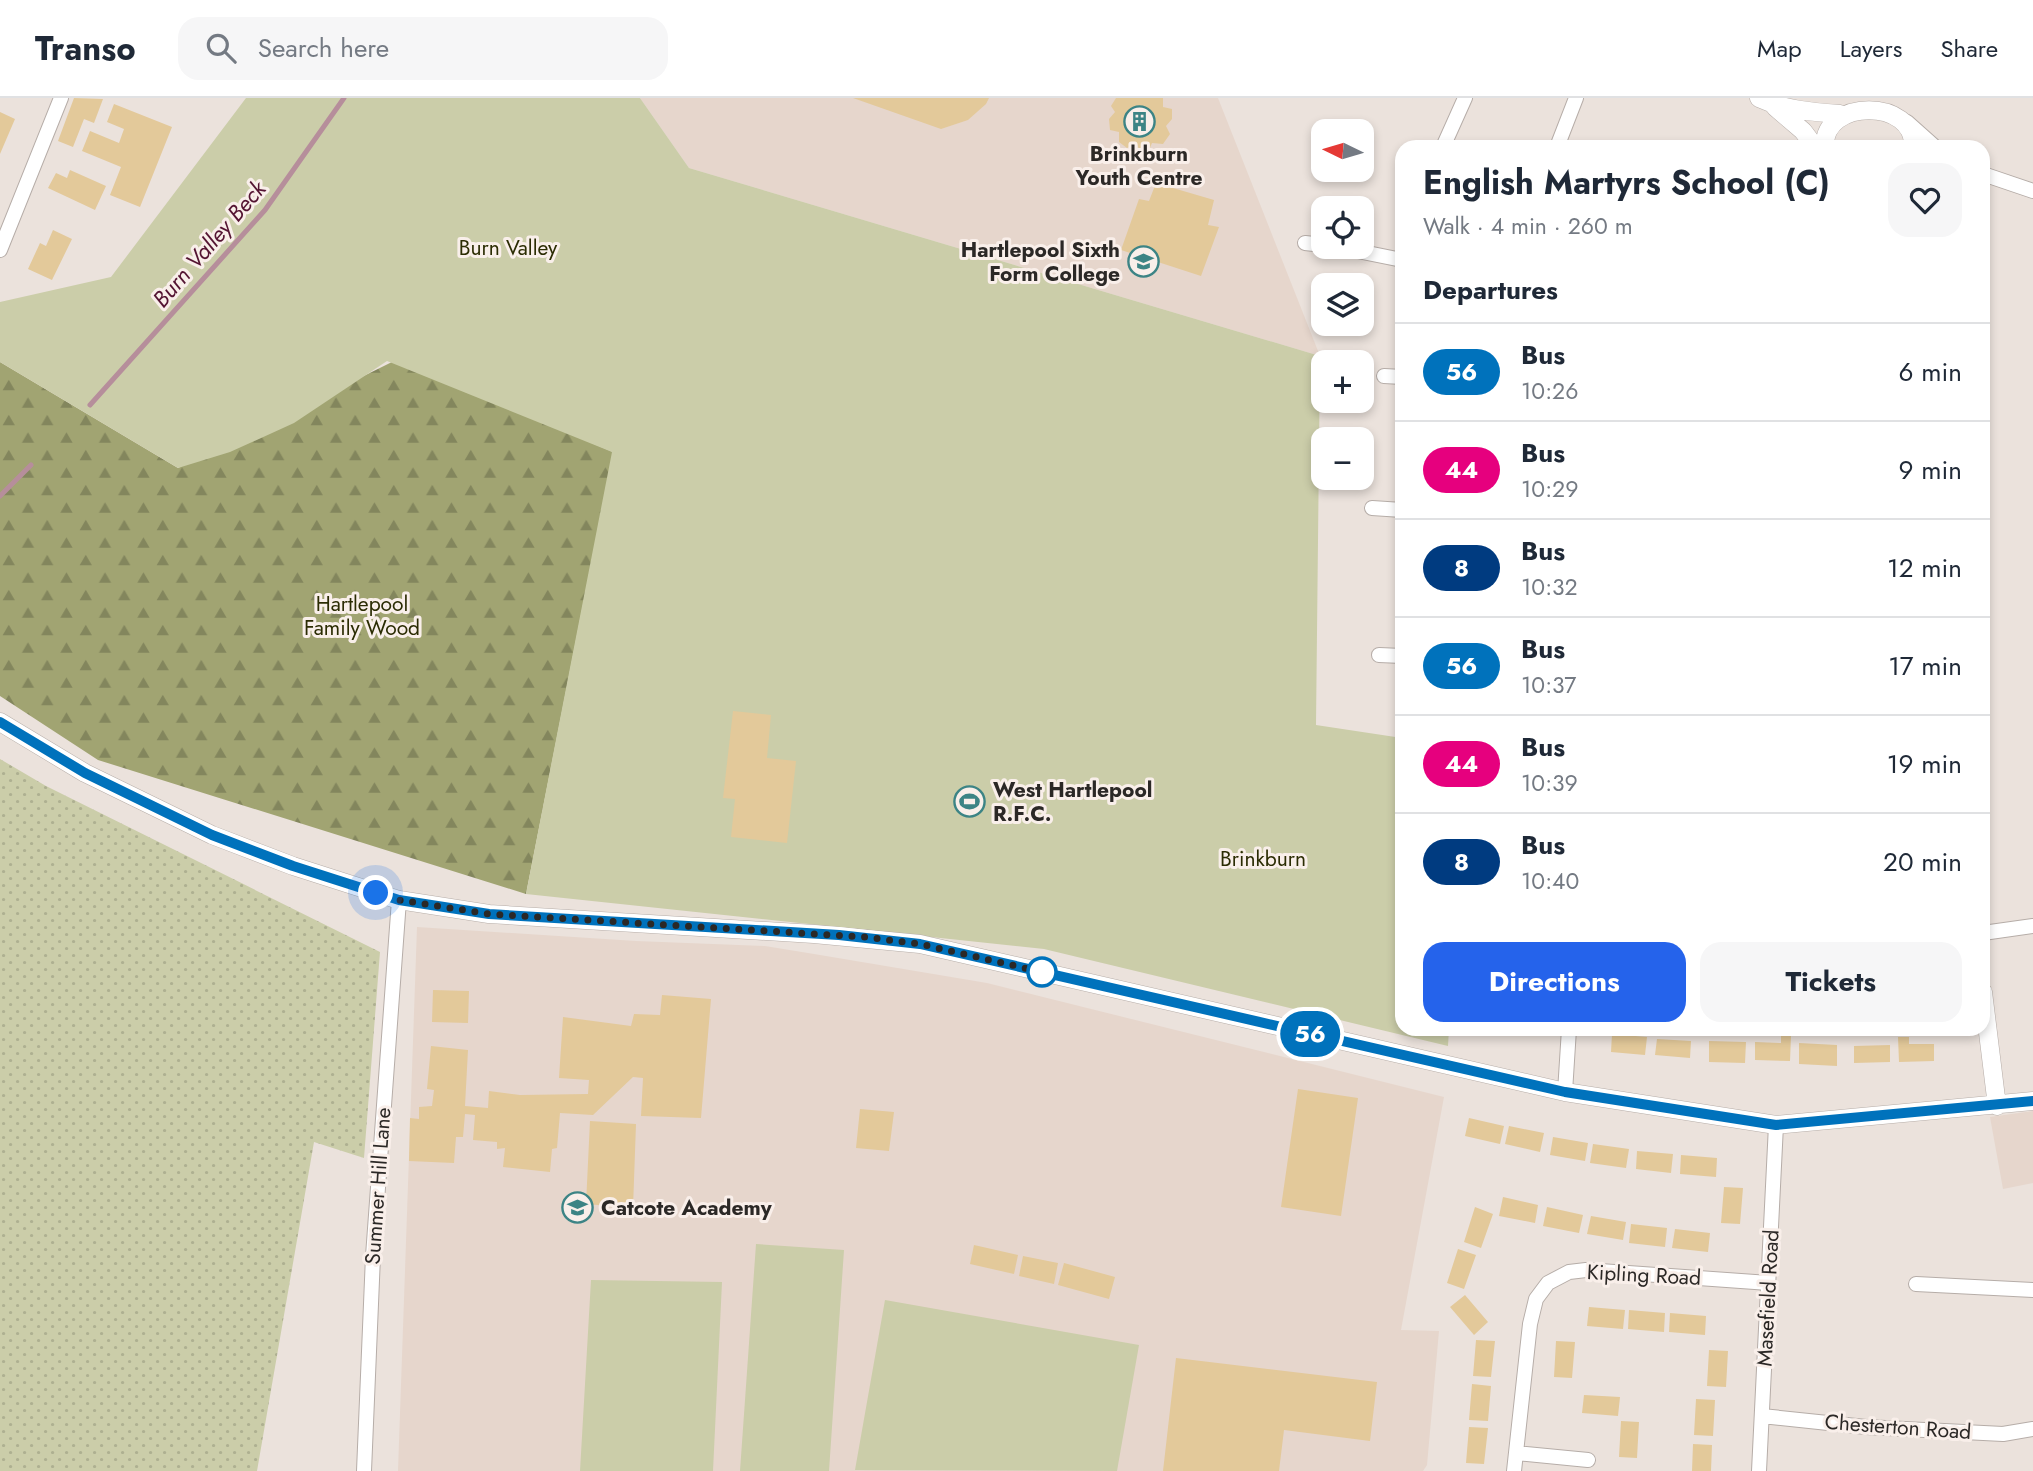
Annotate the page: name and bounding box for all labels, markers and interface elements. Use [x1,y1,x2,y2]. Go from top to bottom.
search box [178,17,668,80]
text: Transo [35,25,136,72]
icon: search [202,29,240,67]
text: Search here [258,29,389,67]
text: Map [1757,31,1802,66]
text: Layers [1840,31,1902,66]
text: Share [1940,31,1998,66]
building icon: Brinkburn Youth Centre [1122,105,1156,139]
north arrow [1311,119,1374,182]
map controls [1311,119,1374,490]
place label: Brinkburn Youth Centre [1074,139,1203,193]
text: English Martyrs School (C) [1423,159,1830,206]
button: heart [1888,163,1962,237]
water label: Burn Valley Beck [144,172,275,315]
button: locate [1311,196,1374,259]
text: Walk · 4 min · 260 m [1423,209,1633,243]
park label: Burn Valley [459,233,558,263]
place label: Hartlepool Sixth Form College [961,235,1120,289]
school or university icon: Hartlepool Sixth Form College [1126,245,1160,279]
text: Departures [1423,271,1558,309]
button: layers [1311,273,1374,336]
text: Bus [1521,336,1565,374]
button: + [1311,350,1374,413]
text: 6 min [1899,353,1962,391]
text: 56 [1446,354,1477,389]
text: 10:26 [1521,374,1578,408]
button: − [1311,427,1374,490]
text: Bus [1521,434,1565,472]
text: 9 min [1899,451,1962,489]
text: 44 [1445,452,1478,487]
text: 10:29 [1521,472,1578,506]
text: Bus [1521,532,1565,570]
text: 12 min [1887,549,1962,587]
text: 8 [1454,550,1469,585]
text: 10:32 [1521,570,1578,604]
park label: Hartlepool Family Wood [304,589,420,643]
text: Bus [1521,630,1565,668]
text: 17 min [1888,647,1962,685]
text: 56 [1446,648,1477,683]
text: 10:37 [1521,668,1576,702]
text: Bus [1521,728,1565,766]
text: 19 min [1887,745,1962,783]
text: 44 [1445,746,1478,781]
text: 10:39 [1521,766,1578,800]
place label: West Hartlepool R.F.C. [993,775,1153,829]
sports icon: West Hartlepool R.F.C. [953,785,987,819]
text: Bus [1521,826,1565,864]
text: 20 min [1883,843,1962,881]
park label: Brinkburn [1220,844,1306,874]
text: 8 [1454,844,1469,879]
text: 10:40 [1521,864,1579,898]
your location [358,875,393,910]
button: Directions [1423,942,1686,1022]
button: Tickets [1700,942,1962,1022]
unlabelled marker [1027,957,1057,987]
line badge: 56 [1278,1011,1342,1057]
text: 56 [1294,1016,1326,1051]
street label: Summer Hill Lane [358,1106,398,1266]
school or university icon: Catcote Academy [561,1191,595,1225]
place label: Catcote Academy [601,1193,773,1223]
street label: Masefield Road [1749,1229,1787,1367]
street label: Kipling Road [1586,1257,1702,1293]
street label: Chesterton Road [1824,1407,1972,1447]

